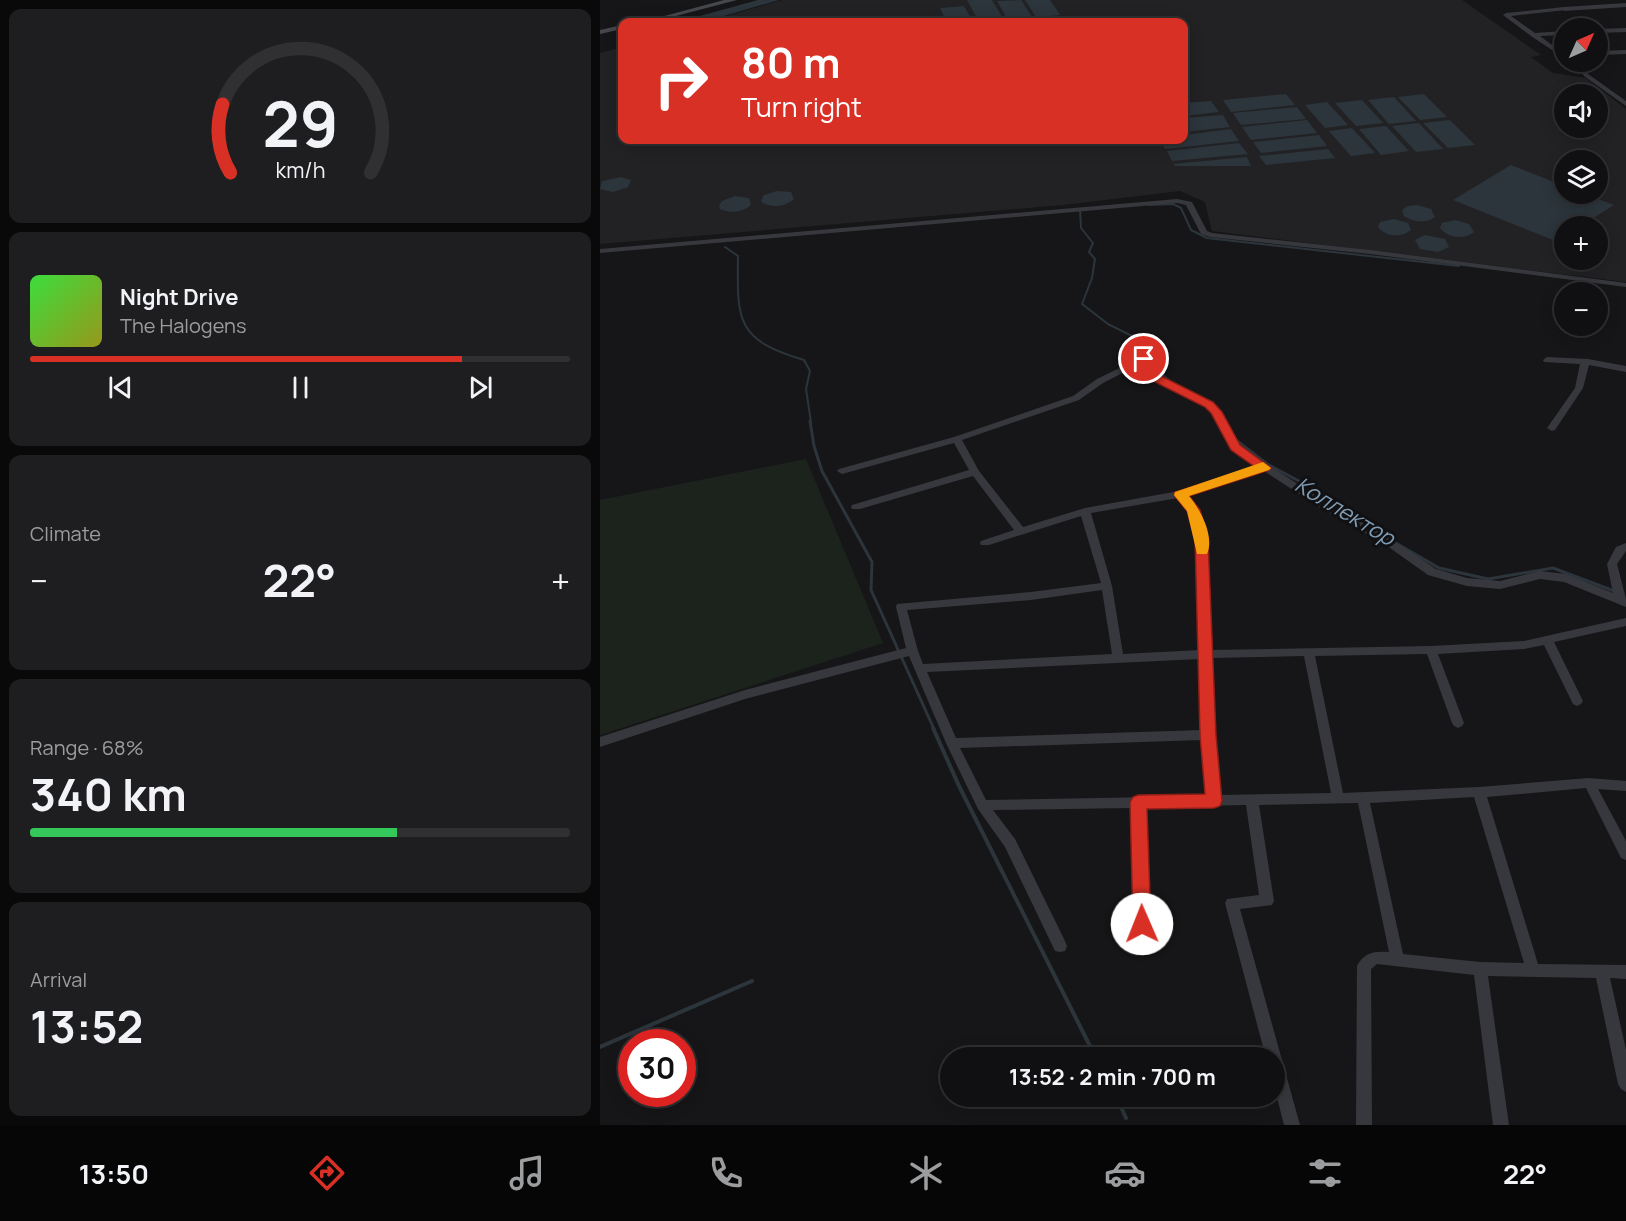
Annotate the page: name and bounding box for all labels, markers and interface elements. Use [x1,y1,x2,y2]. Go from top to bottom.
north arrow [1554,18,1608,72]
map controls [1554,18,1608,336]
text: 80 m [741,33,841,91]
icon: right [642,42,720,120]
text: 29 [262,80,338,166]
button: sound [1554,84,1608,138]
text: Turn right [741,88,862,125]
button: layers [1554,150,1608,204]
text: km/h [275,155,325,184]
button: + [1554,216,1608,270]
text: Night Drive [120,282,239,312]
button: − [1554,282,1608,336]
text: The Halogens [120,312,246,339]
pin [1118,333,1169,384]
icon: arrive [1127,342,1160,375]
icon: previous [104,371,137,404]
icon: pause [284,371,317,404]
icon: next [464,371,497,404]
water label: Коллектор [1290,469,1402,554]
text: Climate [30,520,101,547]
text: 22° [262,549,336,611]
text: − [30,558,48,603]
text: + [551,558,570,603]
text: Range · 68% [30,734,144,761]
text: 340 km [30,763,187,825]
position arrow [1110,892,1174,956]
text: Arrival [30,966,87,993]
text: 13:52 [30,995,143,1057]
speed limit sign: 30 [618,1029,696,1107]
text: 13:52 · 2 min · 700 m [1009,1062,1216,1092]
icon: directions [306,1152,348,1194]
icon: music [506,1152,548,1194]
icon: phone [705,1152,747,1194]
icon: climate [905,1152,947,1194]
icon: car [1104,1152,1146,1194]
icon: filters [1304,1152,1346,1194]
text: 13:50 [79,1155,149,1192]
text: 22° [1503,1155,1547,1192]

